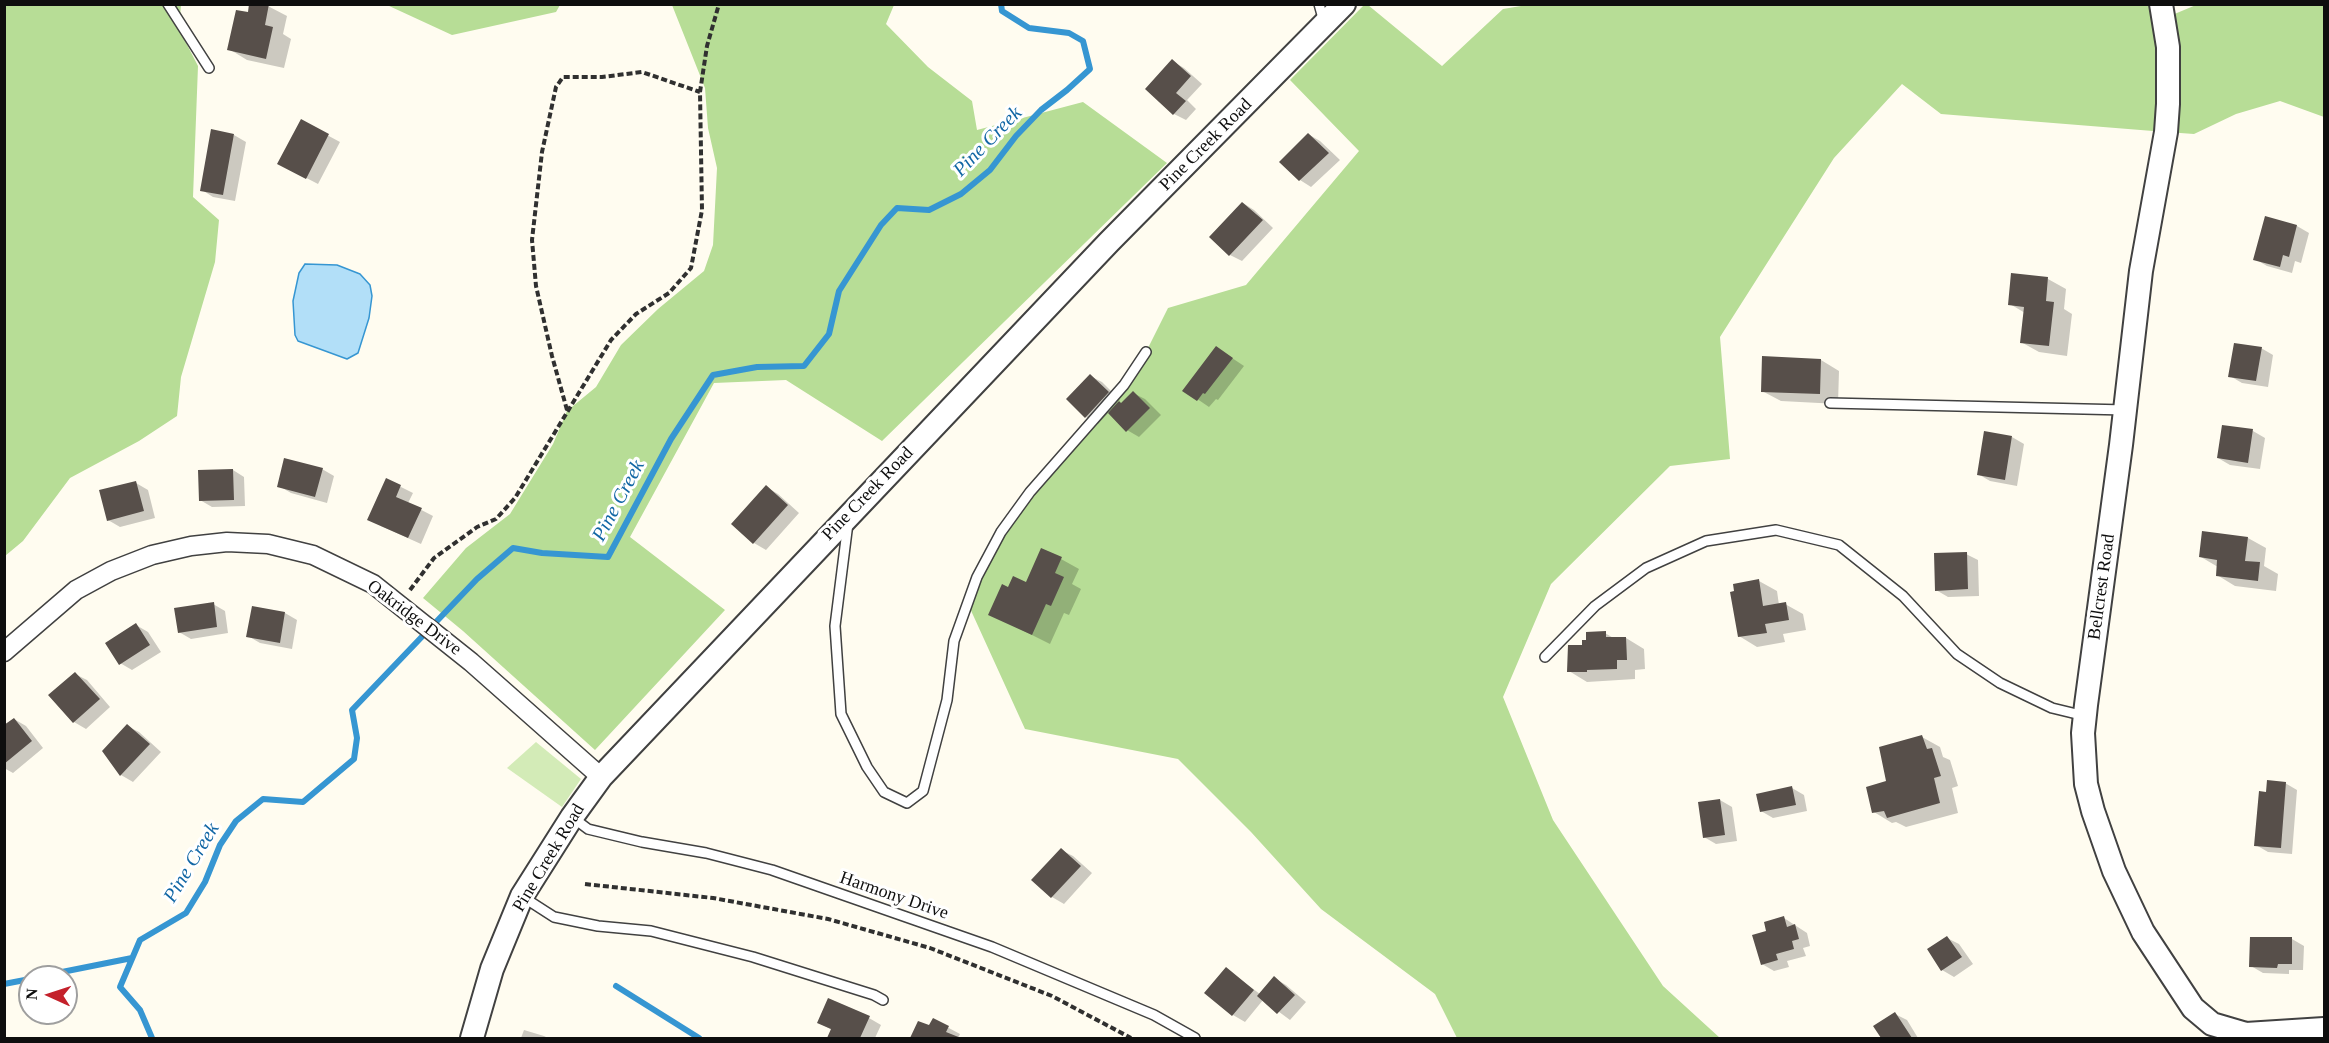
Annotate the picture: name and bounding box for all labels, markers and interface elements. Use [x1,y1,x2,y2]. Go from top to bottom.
street label: Pine Creek Road [1155,94,1257,196]
water label: Pine Creek [949,102,1027,182]
street label: Pine Creek Road [818,443,918,545]
water label: Pine Creek [588,456,650,546]
street label: Bellcrest Road [2084,533,2120,641]
street label: Oakridge Drive [363,576,465,660]
street label: Pine Creek Road [508,800,590,916]
water label: Pine Creek [159,819,225,907]
street label: Harmony Drive [837,867,951,925]
north arrow [18,965,78,1025]
text: N [23,988,40,1000]

